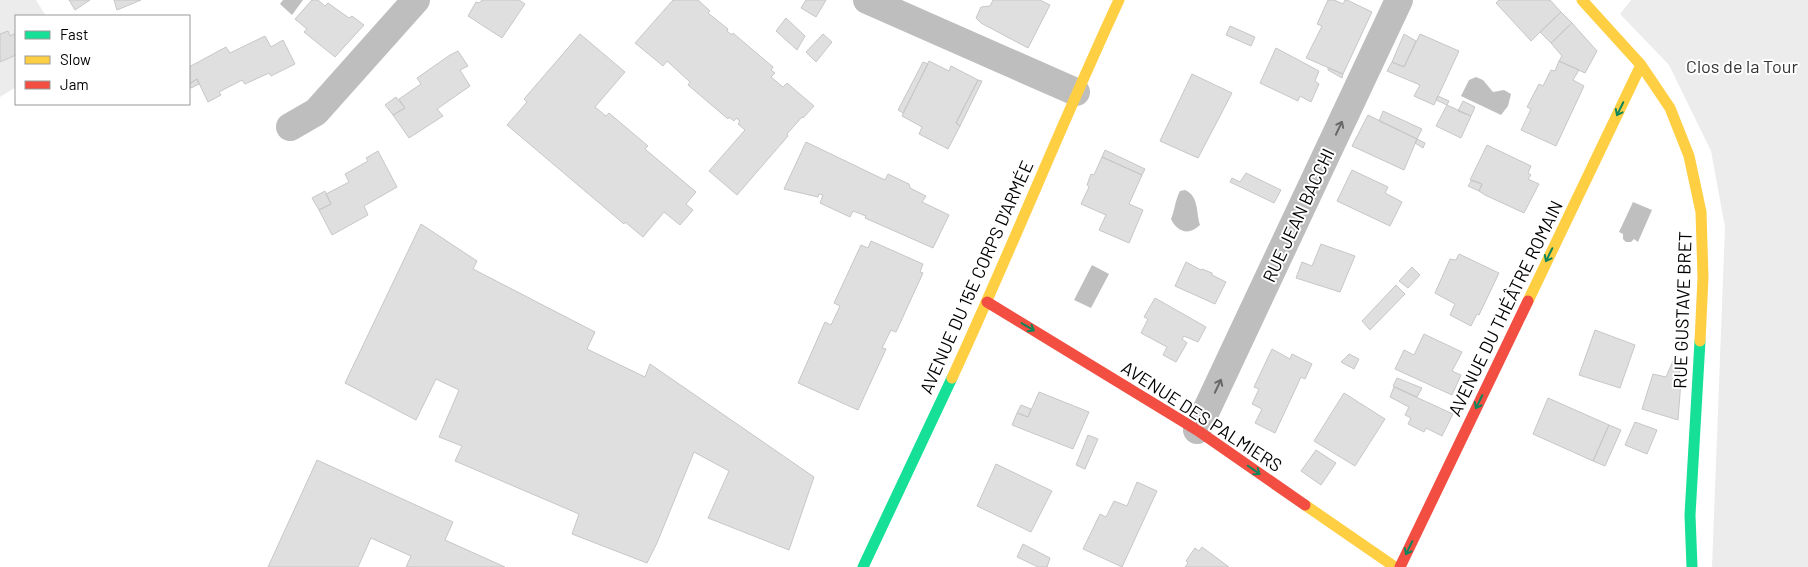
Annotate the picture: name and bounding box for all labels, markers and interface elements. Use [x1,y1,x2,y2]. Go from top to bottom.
legend [15,15,190,105]
text: Fast [60,25,88,43]
text: Slow [60,50,91,68]
park label: Clos de la Tour [1686,55,1798,77]
text: Jam [60,75,89,93]
one-way arrow [1614,101,1624,116]
one-way arrow [1335,121,1344,136]
street label: RUE JEAN BACCHI [1257,145,1339,285]
street label: AVENUE DU 15E CORPS D'ARMÉE [915,157,1037,397]
street label: AVENUE DU THÉÂTRE ROMAIN [1443,197,1567,419]
street label: RUE GUSTAVE BRET [1668,231,1696,389]
one-way arrow [1544,248,1554,263]
one-way arrow [1021,322,1035,332]
street label: AVENUE DES PALMIERS [1118,356,1286,476]
one-way arrow [1214,379,1223,394]
one-way arrow [1474,394,1483,409]
one-way arrow [1247,465,1261,475]
one-way arrow [1404,541,1414,556]

